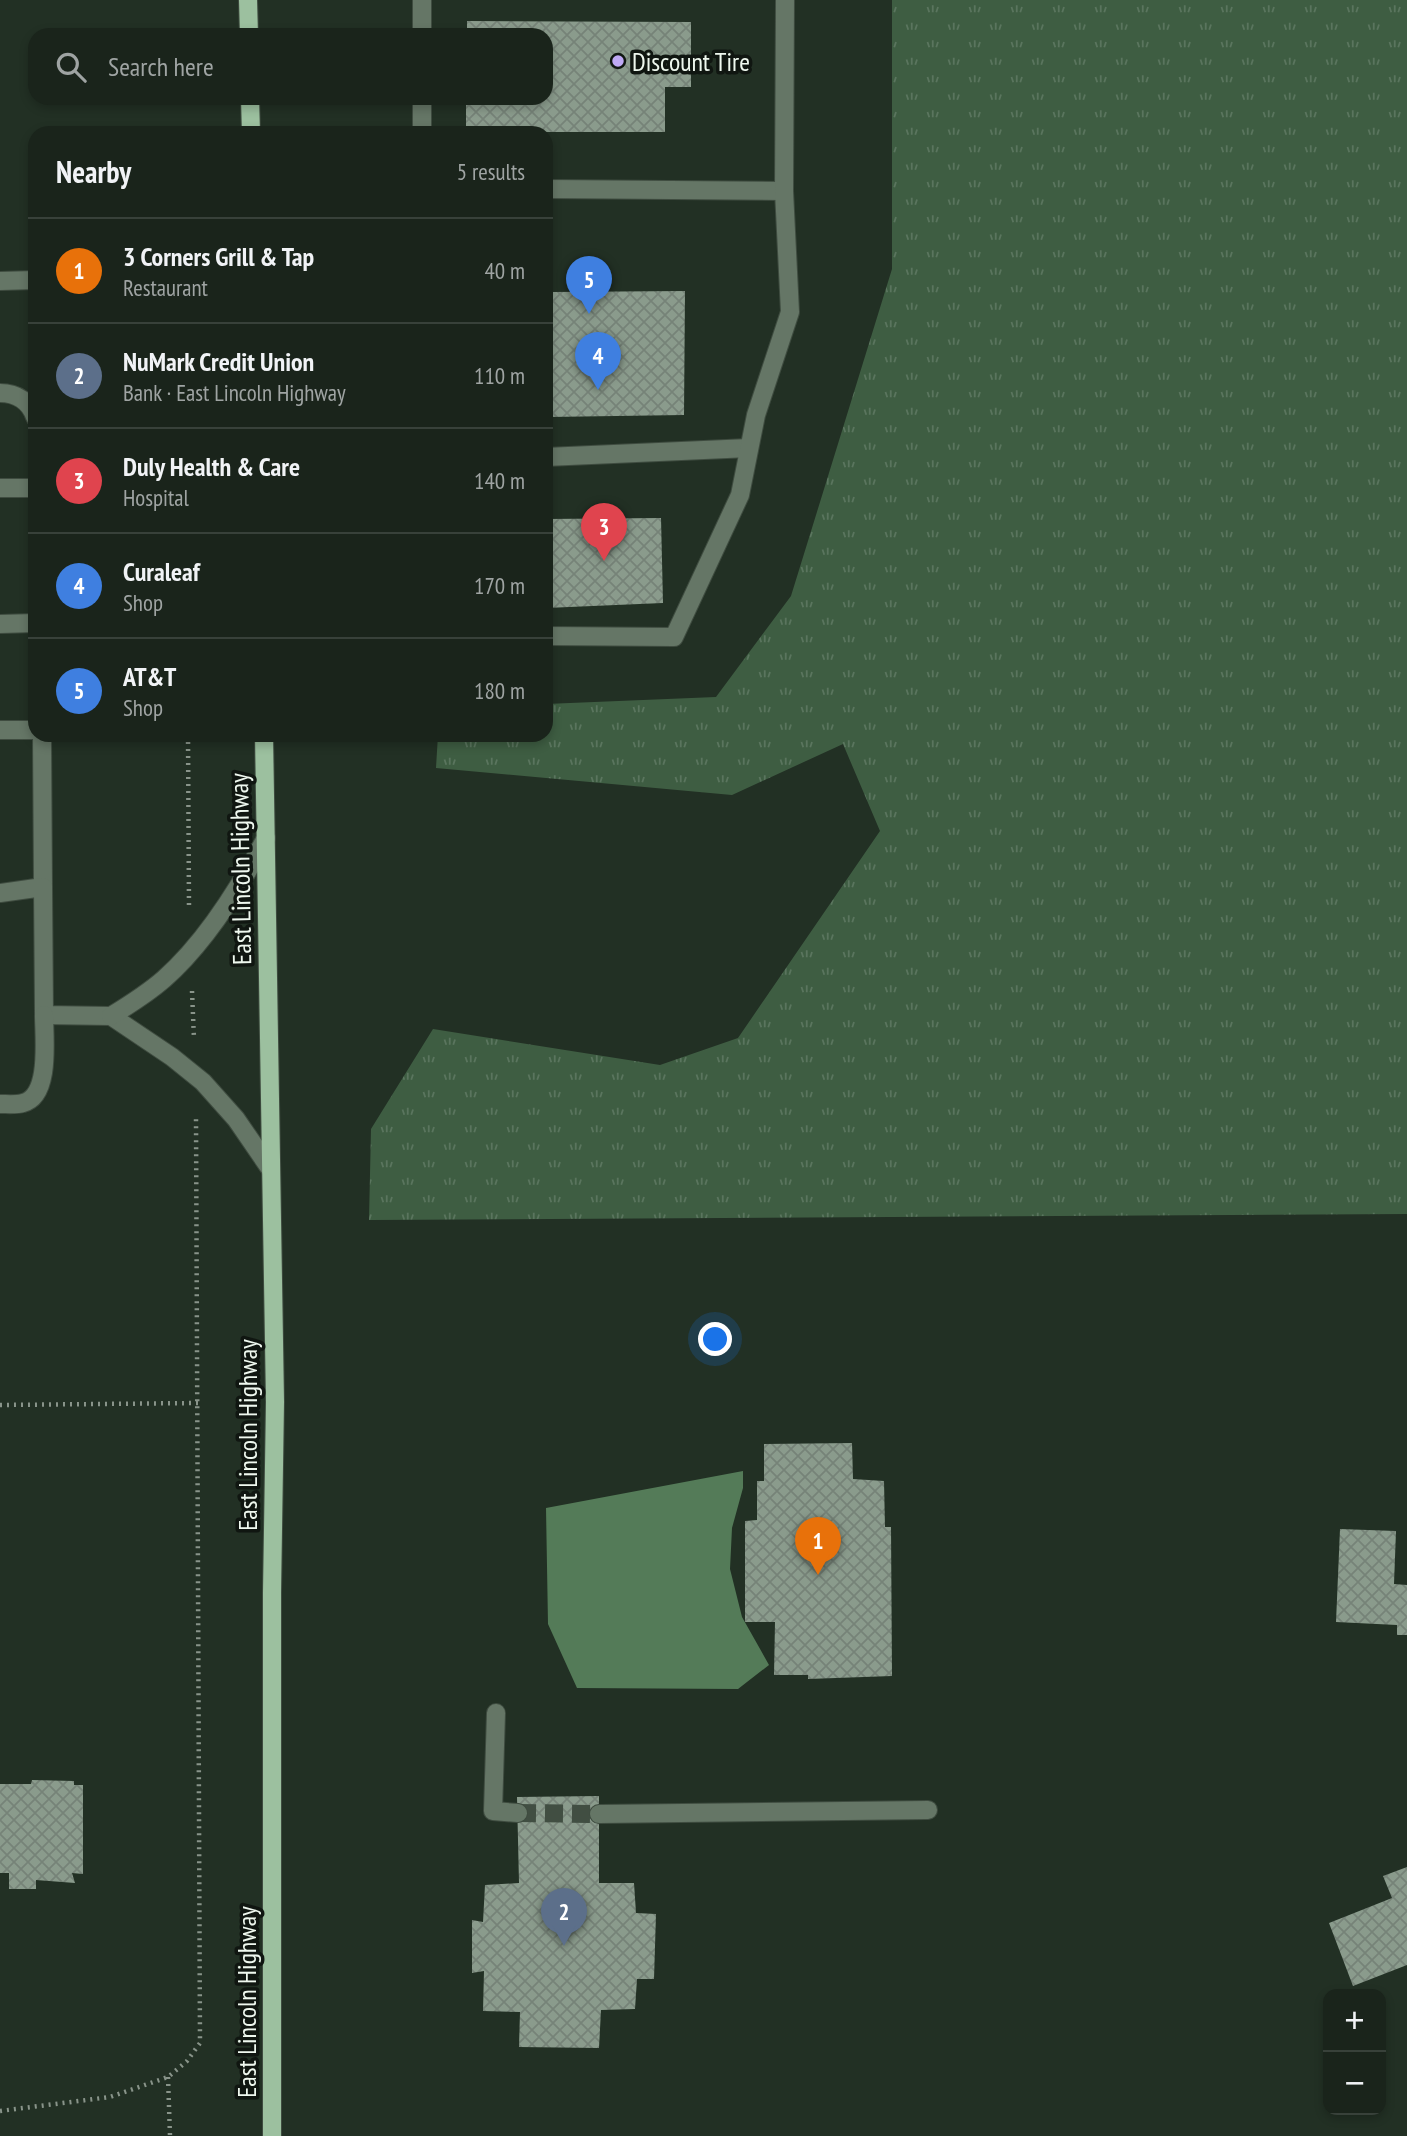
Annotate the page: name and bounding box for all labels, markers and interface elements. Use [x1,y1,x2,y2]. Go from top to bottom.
search box [28,28,553,105]
place label: Discount Tire [632,45,750,78]
icon: search [52,48,90,86]
text: Search here [108,50,214,83]
marker: Discount Tire [610,53,626,69]
text: Nearby [56,152,131,191]
text: 5 results [457,157,525,186]
text: 3 Corners Grill & Tap [123,240,314,273]
text: 1 [74,256,85,285]
text: 40 m [484,256,525,285]
pin: 5 [566,256,612,314]
text: Restaurant [123,273,208,302]
pin: 4 [575,332,621,390]
text: NuMark Credit Union [123,345,314,378]
text: 2 [74,361,85,390]
text: 110 m [474,361,525,390]
text: Bank · East Lincoln Highway [123,378,346,407]
text: Duly Health & Care [123,450,300,483]
text: 3 [74,466,85,495]
text: 140 m [474,466,525,495]
text: Hospital [123,483,189,512]
pin: 3 [581,503,627,561]
text: Curaleaf [123,555,200,588]
text: 4 [74,571,85,600]
text: 170 m [474,571,525,600]
text: Shop [123,588,163,617]
text: AT&T [123,660,176,693]
text: 5 [74,676,85,705]
text: 180 m [474,676,525,705]
text: Shop [123,693,163,722]
street label: East Lincoln Highway [222,773,258,965]
your location [698,1322,732,1356]
street label: East Lincoln Highway [231,1339,264,1531]
pin: 1 [795,1517,841,1575]
pin: 2 [541,1888,587,1946]
street label: East Lincoln Highway [230,1906,263,2098]
map controls [1323,1989,1386,2115]
button: + [1323,1989,1386,2052]
button: − [1323,2052,1386,2115]

